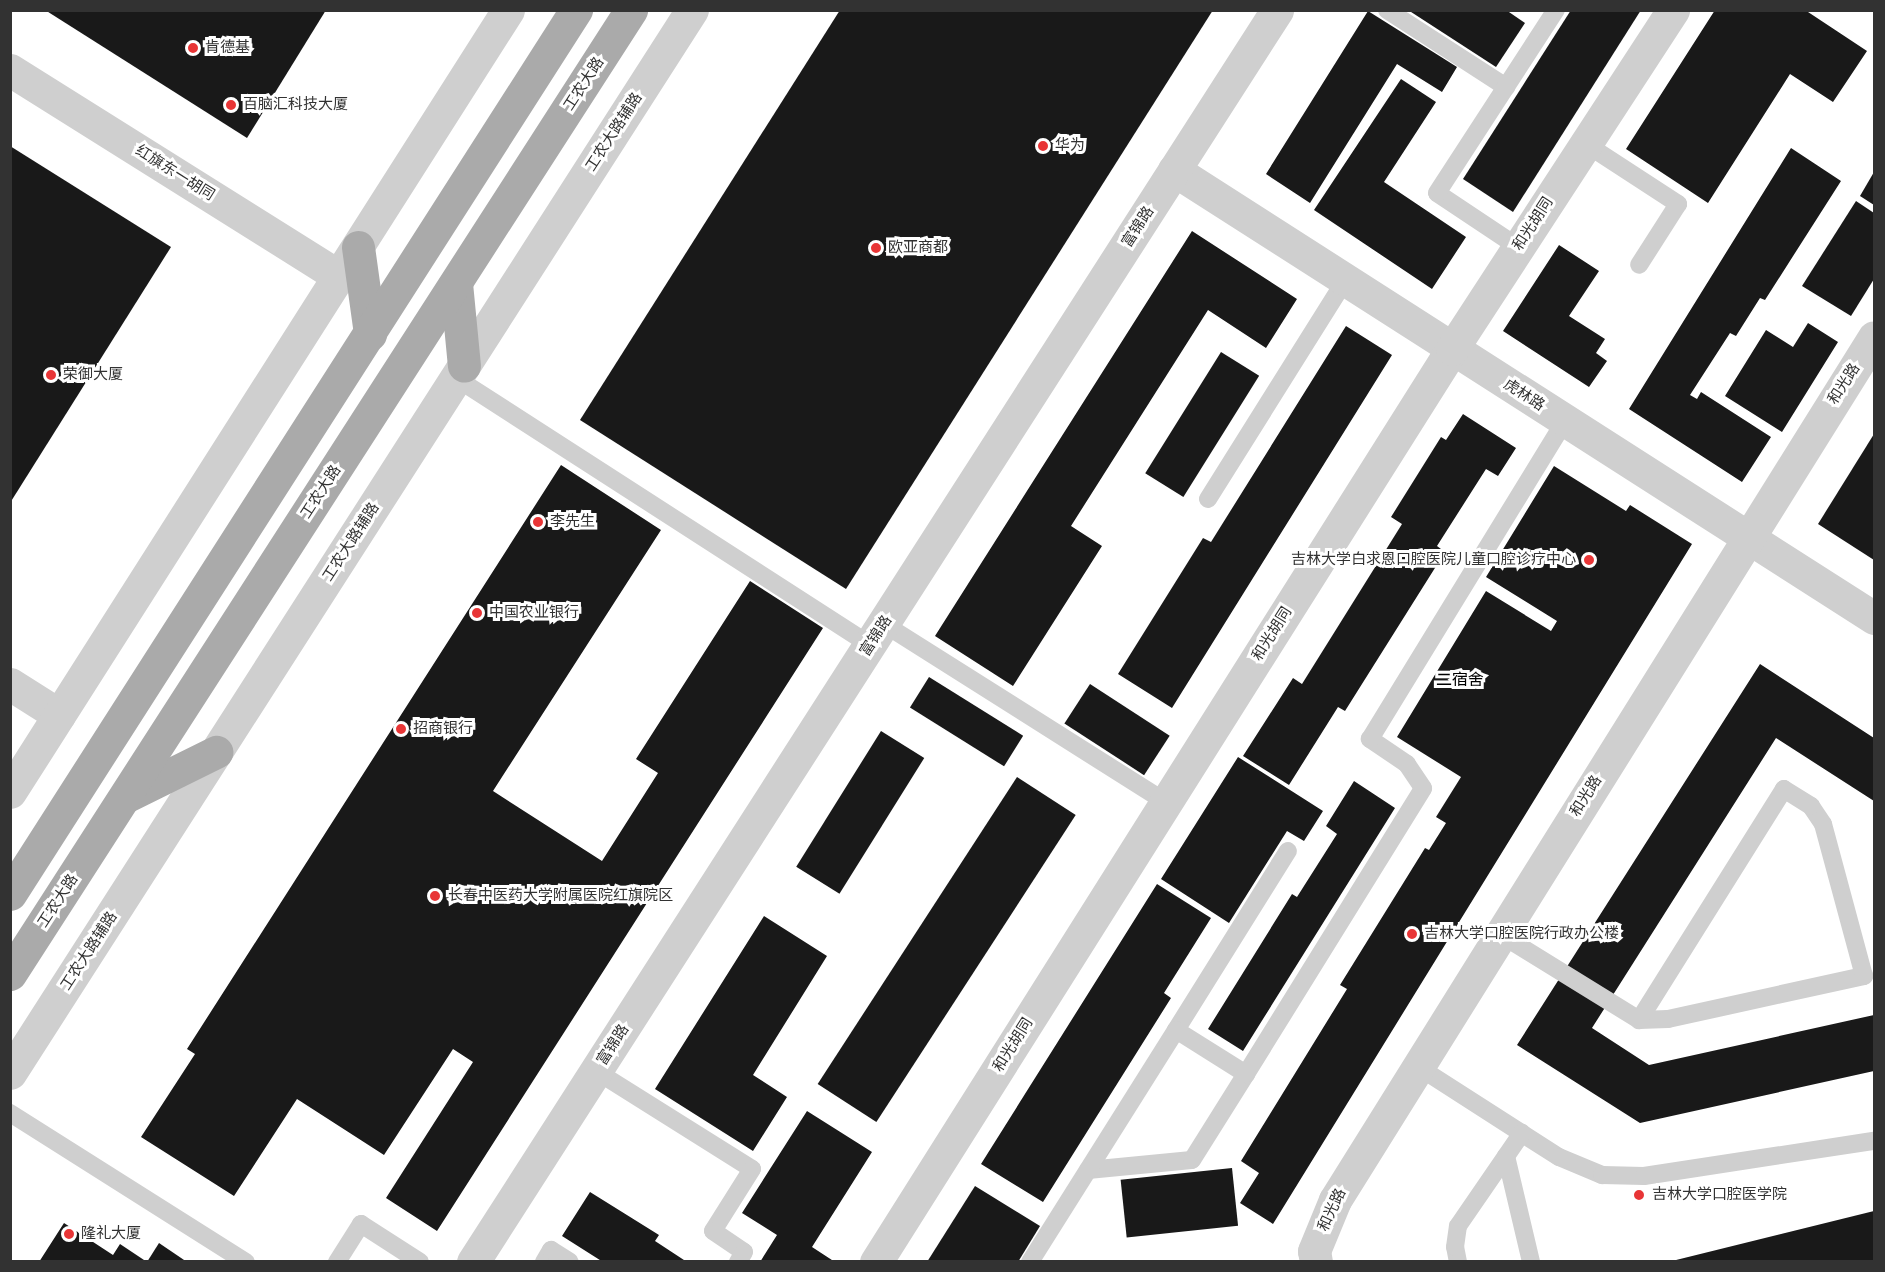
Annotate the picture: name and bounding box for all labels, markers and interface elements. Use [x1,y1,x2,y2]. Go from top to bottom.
place label: 肯德基 [205,39,250,57]
marker: 肯德基 [186,41,200,55]
street label: 工农大路 [560,54,608,114]
street label: 工农大路辅路 [582,89,646,175]
place label: 百脑汇科技大厦 [243,96,348,114]
marker: 百脑汇科技大厦 [224,98,238,112]
place label: 华为 [1055,137,1085,155]
marker: 华为 [1036,139,1050,153]
street label: 红旗东一胡同 [132,142,218,204]
street label: 和光胡同 [1509,194,1557,254]
street label: 富锦路 [1118,203,1158,251]
place label: 欧亚商都 [888,239,948,257]
marker: 欧亚商都 [869,241,883,255]
street label: 和光路 [1824,360,1864,408]
place label: 荣御大厦 [63,366,123,384]
marker: 荣御大厦 [44,368,58,382]
street label: 虎林路 [1500,375,1548,415]
street label: 工农大路 [297,462,345,522]
street label: 工农大路辅路 [319,499,383,585]
place label: 李先生 [550,513,595,531]
marker: 李先生 [531,515,545,529]
place label: 吉林大学白求恩口腔医院儿童口腔诊疗中心 [1291,551,1576,569]
marker: 吉林大学白求恩口腔医院儿童口腔诊疗中心 [1580,551,1598,569]
place label: 中国农业银行 [489,604,579,622]
street label: 和光胡同 [1248,604,1296,664]
marker: 中国农业银行 [470,606,484,620]
street label: 富锦路 [856,612,896,660]
district label: 二宿舍 [1436,670,1484,690]
place label: 招商银行 [413,720,473,738]
marker: 招商银行 [394,722,408,736]
street label: 和光路 [1566,772,1606,820]
street label: 工农大路 [34,871,82,931]
marker: 长春中医药大学附属医院红旗院区 [426,887,444,905]
place label: 长春中医药大学附属医院红旗院区 [448,887,673,905]
street label: 工农大路辅路 [57,908,121,994]
place label: 吉林大学口腔医院行政办公楼 [1424,925,1619,943]
marker: 吉林大学口腔医院行政办公楼 [1405,927,1419,941]
street label: 和光胡同 [989,1015,1037,1075]
street label: 富锦路 [593,1021,633,1069]
street label: 和光路 [1314,1186,1350,1234]
marker: 吉林大学口腔医学院 [1630,1186,1648,1204]
place label: 吉林大学口腔医学院 [1652,1186,1787,1204]
place label: 隆礼大厦 [81,1225,141,1243]
marker: 隆礼大厦 [62,1227,76,1241]

